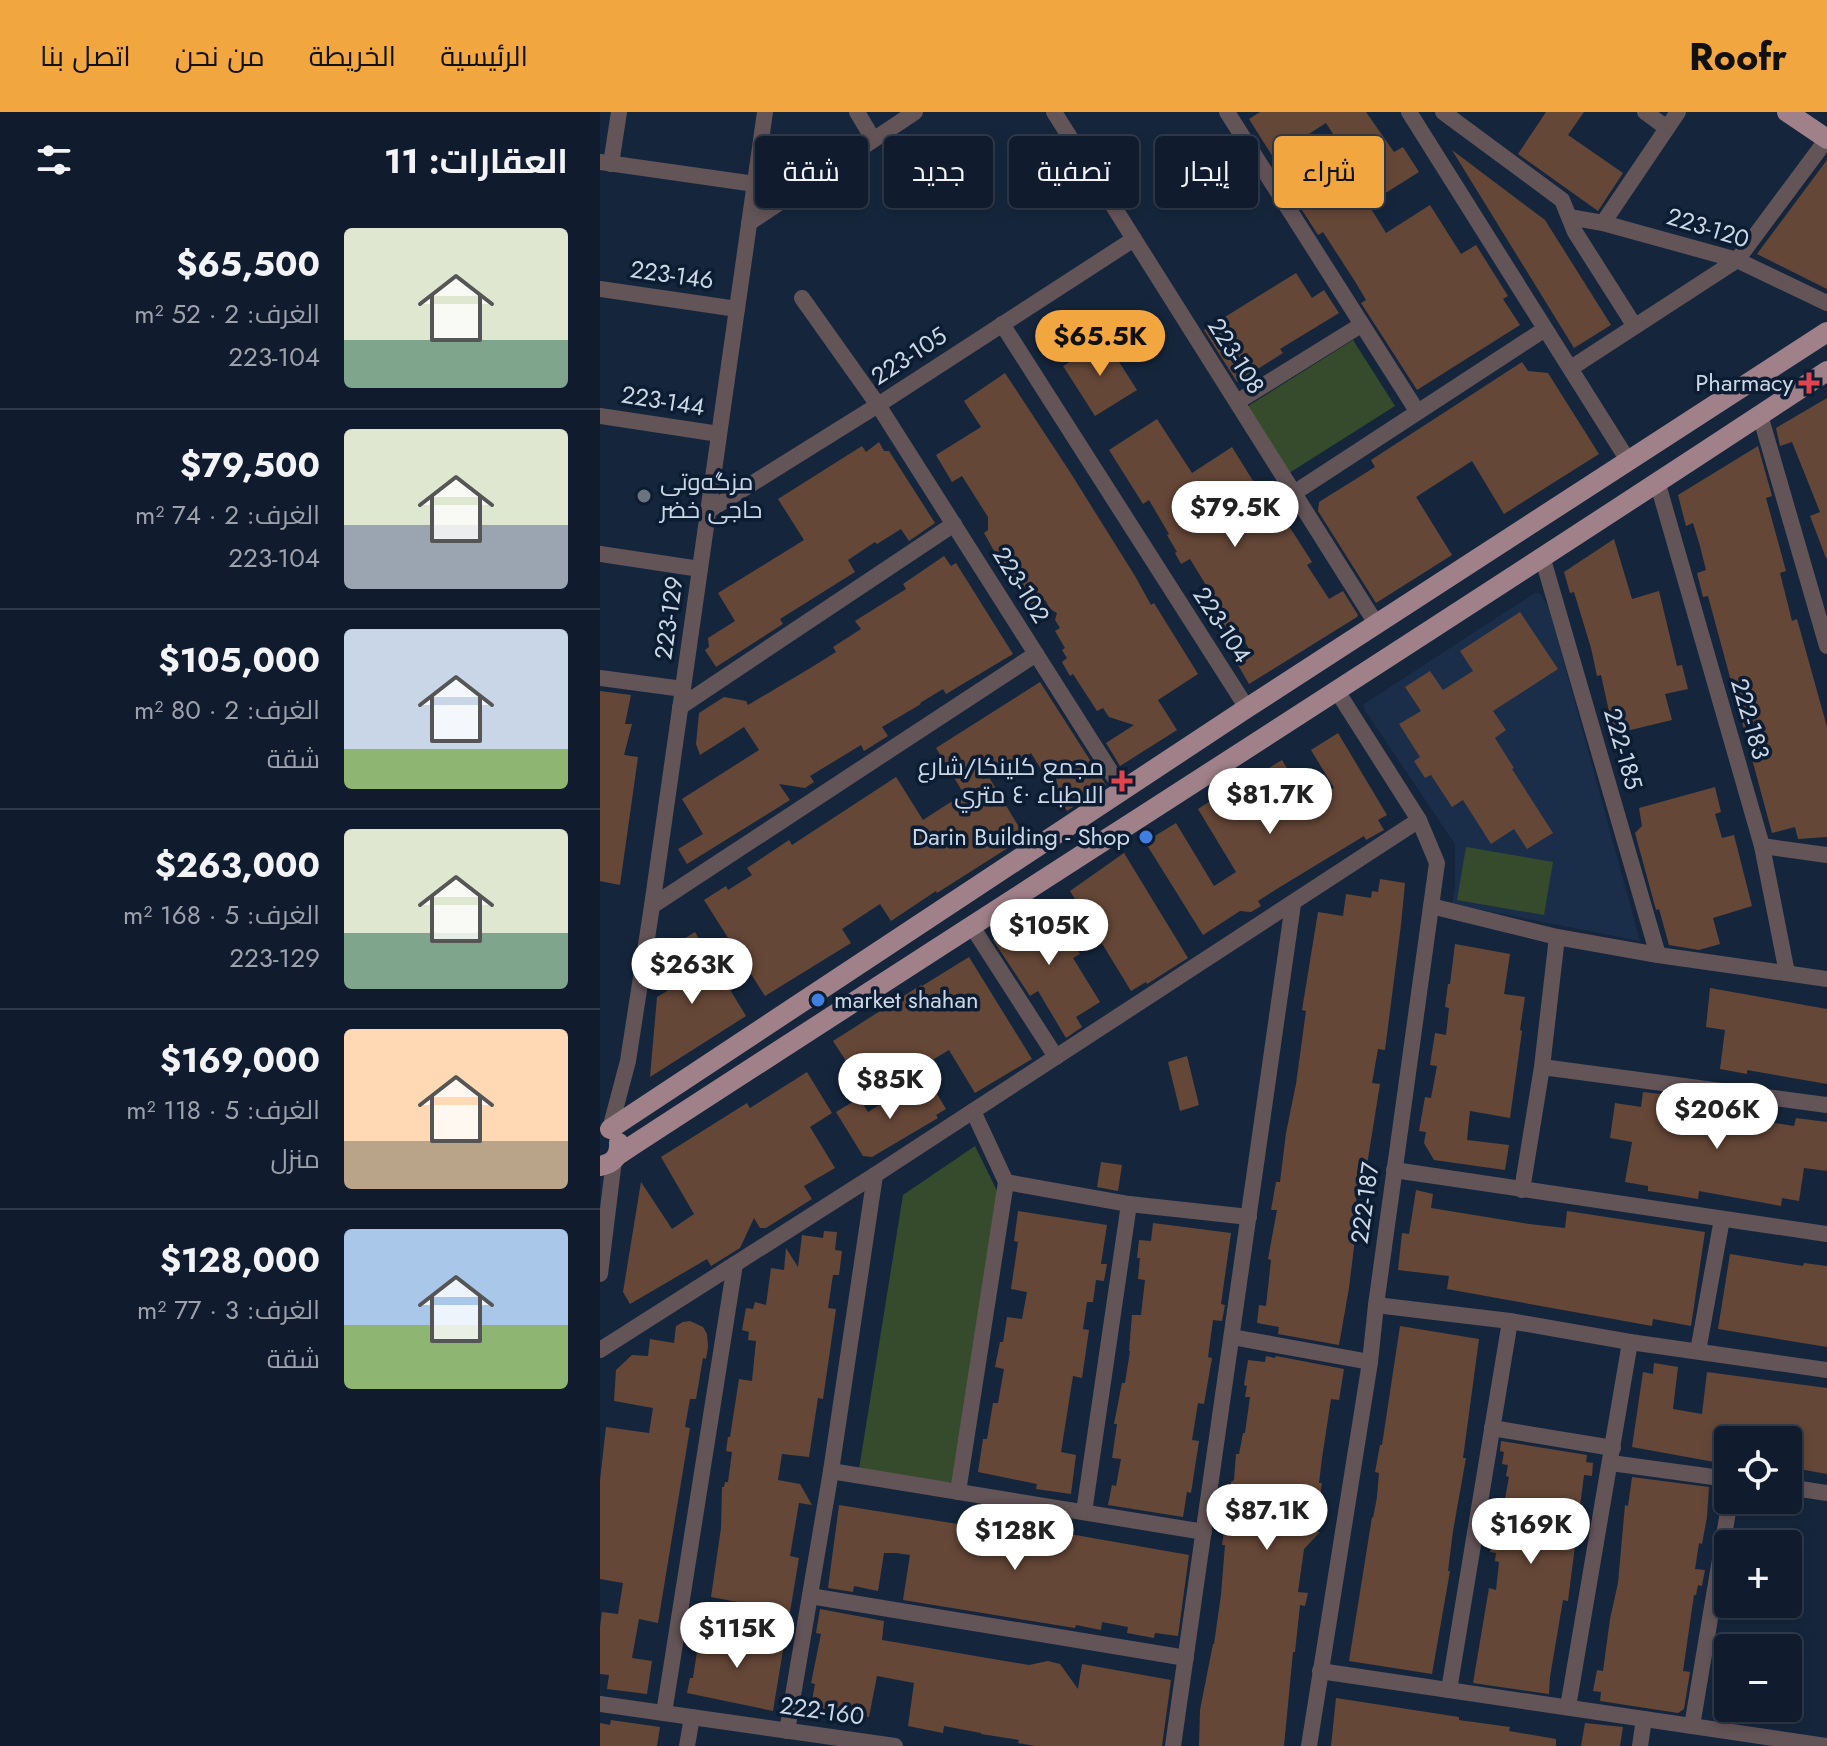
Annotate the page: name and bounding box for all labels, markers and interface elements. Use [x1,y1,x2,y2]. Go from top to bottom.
text: Roofr [1689,29,1787,84]
text: اتصل بنا [40,36,131,77]
text: من نحن [175,36,265,77]
text: الخريطة [309,36,396,77]
text: الرئيسية [440,36,528,77]
chip: شقة [755,136,868,208]
chip: جديد [884,136,993,208]
chip: تصفية [1009,136,1139,208]
chip: إيجار [1155,136,1258,208]
chip: شراء [1274,136,1384,208]
text: العقارات: 11 [384,137,568,186]
icon: filters [32,138,76,182]
street label: 223-120 [1663,198,1754,257]
text: $65,500 [176,240,320,289]
street label: 223-146 [628,251,716,298]
icon: home [408,260,504,356]
text: الغرف: 2 · 52 m² [134,295,320,333]
pin: $65.5K [1035,310,1165,378]
street label: 223-108 [1199,311,1273,401]
text: $65.5K [1053,317,1147,355]
street label: 223-105 [864,318,954,393]
text: 223-104 [228,338,320,376]
place label: Pharmacy [1695,365,1793,400]
marker: Pharmacy [1800,374,1818,392]
street label: 223-144 [619,377,707,424]
text: $79,500 [180,441,320,490]
icon: home [408,461,504,557]
place label: مزگه‌وتی حاجی خضر [658,464,762,527]
pin: $79.5K [1170,481,1300,549]
marker: مزگه‌وتی حاجی خضر [635,487,653,505]
text: $79.5K [1190,488,1280,526]
text: الغرف: 2 · 74 m² [135,496,320,534]
text: 223-104 [228,539,320,577]
street label: 223-102 [984,540,1059,630]
street label: 223-129 [645,574,692,662]
street label: 223-104 [1185,580,1260,670]
text: $105,000 [159,636,320,685]
icon: home [408,661,504,757]
street label: 222-183 [1722,674,1779,764]
text: الغرف: 2 · 80 m² [134,691,320,729]
street label: 222-185 [1595,704,1652,794]
text: شقة [267,740,320,778]
place label: مجمع كلينكا/شارع الاطباء ٤٠ متري [917,749,1104,813]
pin: $81.7K [1205,768,1335,836]
marker: مجمع كلينكا/شارع الاطباء ٤٠ متري [1111,770,1133,792]
text: $81.7K [1226,775,1314,813]
place label: Darin Building - Shop [912,819,1130,854]
marker: Darin Building - Shop [1137,828,1155,846]
text: $263,000 [155,841,320,890]
icon: home [408,861,504,957]
text: الغرف: 5 · 168 m² [123,896,320,934]
pin: $105K [993,899,1105,967]
text: $105K [1008,906,1090,944]
pin: $263K [636,938,748,1006]
text: 223-129 [229,939,320,977]
text: $263K [650,945,734,983]
place label: market shahan [834,982,979,1017]
marker: market shahan [809,991,827,1009]
text: $169,000 [160,1036,320,1085]
pin: $85K [843,1053,937,1121]
text: $85K [856,1060,924,1098]
icon: home [408,1061,504,1157]
pin: $206K [1661,1083,1773,1151]
text: $206K [1674,1090,1760,1128]
text: الغرف: 5 · 118 m² [126,1091,320,1129]
text: منزل [271,1140,320,1178]
street label: 222-187 [1341,1159,1388,1246]
text: $128,000 [160,1236,320,1285]
icon: home [408,1261,504,1357]
text: الغرف: 3 · 77 m² [137,1291,320,1329]
text: شقة [267,1340,320,1378]
map controls [1714,1426,1802,1722]
button: locate [1714,1426,1802,1514]
pin: $87.1K [1202,1484,1332,1552]
text: $87.1K [1225,1491,1309,1529]
pin: $169K [1475,1498,1587,1566]
pin: $128K [959,1504,1071,1572]
text: $169K [1490,1505,1572,1543]
text: $128K [975,1511,1055,1549]
button: + [1714,1530,1802,1618]
pin: $115K [681,1602,793,1670]
text: $115K [698,1609,776,1647]
button: − [1714,1634,1802,1722]
street label: 222-160 [778,1687,867,1734]

